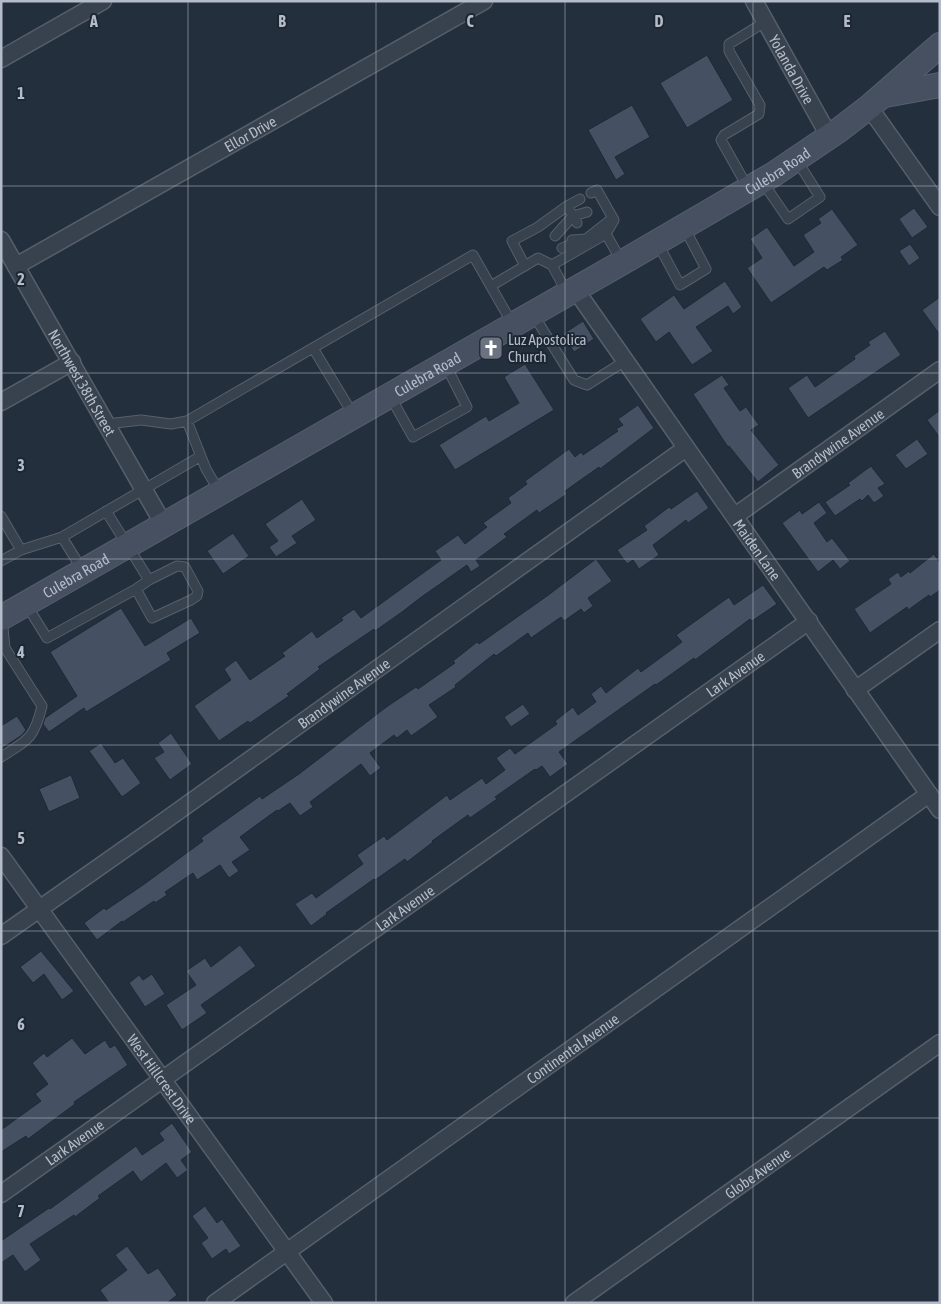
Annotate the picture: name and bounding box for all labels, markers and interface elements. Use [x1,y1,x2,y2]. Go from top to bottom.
text: A [89,12,98,30]
text: B [278,12,286,30]
text: C [466,12,474,30]
text: D [655,12,664,30]
text: E [844,12,851,30]
street label: Yolanda Drive [766,32,818,107]
text: 1 [17,84,25,102]
street label: Ellor Drive [221,112,279,155]
street label: Culebra Road [742,144,813,198]
text: 2 [17,270,25,288]
street label: Northwest 38th Street [45,326,120,439]
place label: Luz Apostolica Church [508,331,587,365]
church icon: Luz Apostolica Church [478,335,504,361]
street label: Culebra Road [391,348,463,400]
street label: Brandywine Avenue [788,404,887,481]
text: 3 [17,456,25,474]
street label: Maiden Lane [730,516,785,583]
street label: Culebra Road [39,550,112,601]
text: 4 [16,643,25,661]
street label: Lark Avenue [703,647,768,700]
street label: Brandywine Avenue [294,654,393,732]
text: 5 [17,829,25,847]
street label: Lark Avenue [372,881,437,934]
street label: Continental Avenue [523,1009,622,1087]
text: 6 [17,1015,25,1033]
street label: West Hillcrest Drive [124,1031,200,1127]
street label: Lark Avenue [42,1115,107,1168]
street label: Globe Avenue [721,1144,794,1202]
text: 7 [17,1202,25,1220]

